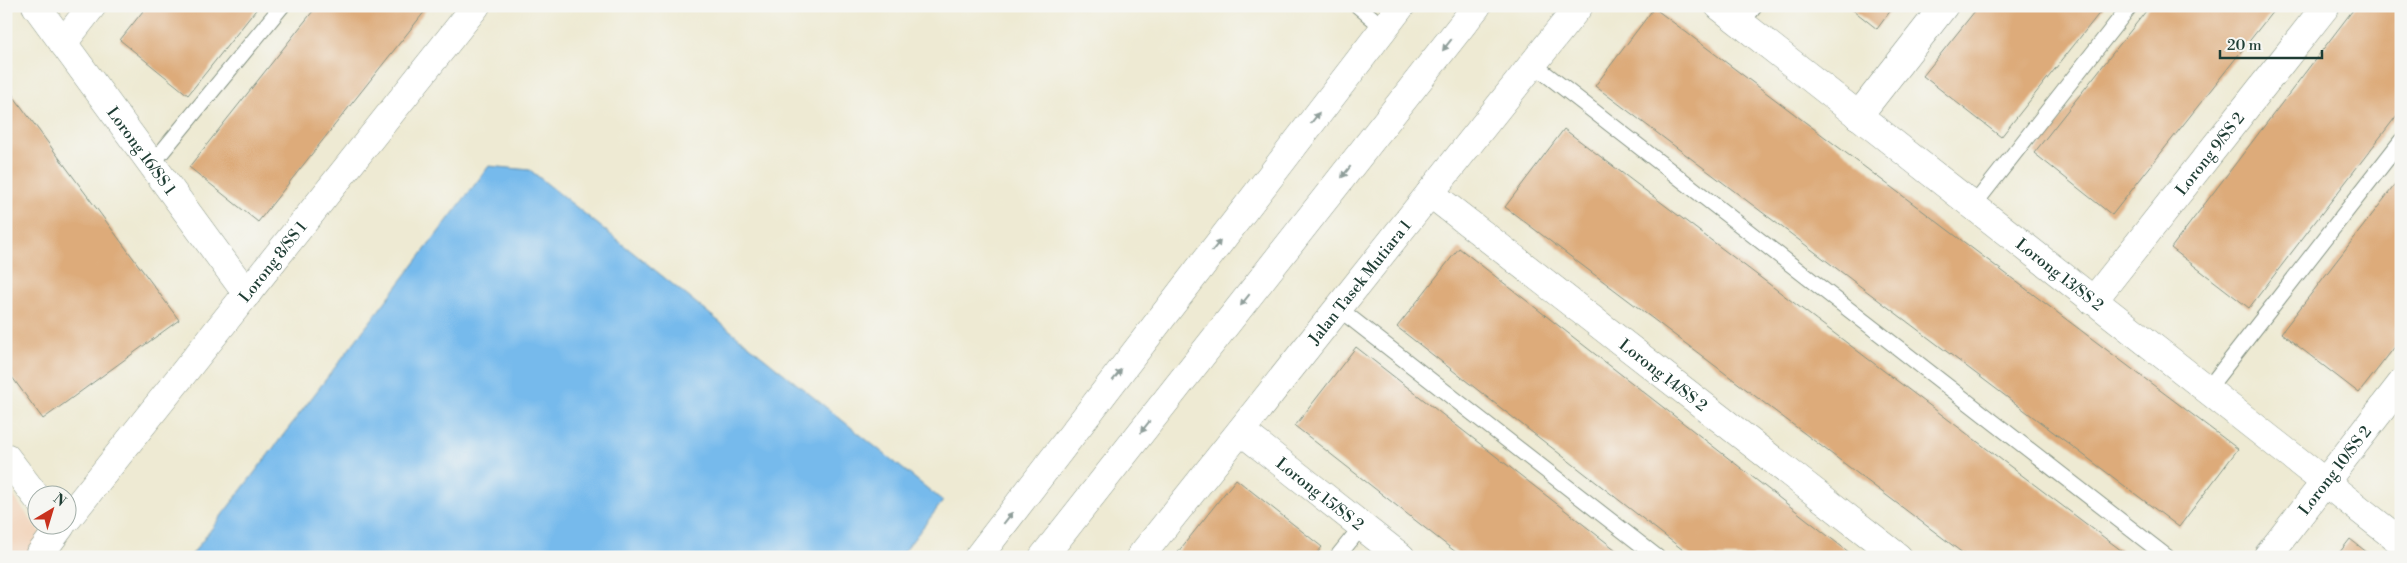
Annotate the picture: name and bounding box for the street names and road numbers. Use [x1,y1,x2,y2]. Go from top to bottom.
street label: Lorong 16/SS 1 [102,103,180,199]
street label: Lorong 9/SS 2 [2171,109,2249,200]
street label: Jalan Tasek Mutiara 1 [1304,216,1416,349]
street label: Lorong 8/SS 1 [235,217,312,307]
street label: Lorong 13/SS 2 [2012,234,2108,316]
street label: Lorong 14/SS 2 [1615,335,1711,416]
street label: Lorong 10/SS 2 [2294,422,2376,519]
street label: Lorong 15/SS 2 [1272,454,1368,535]

